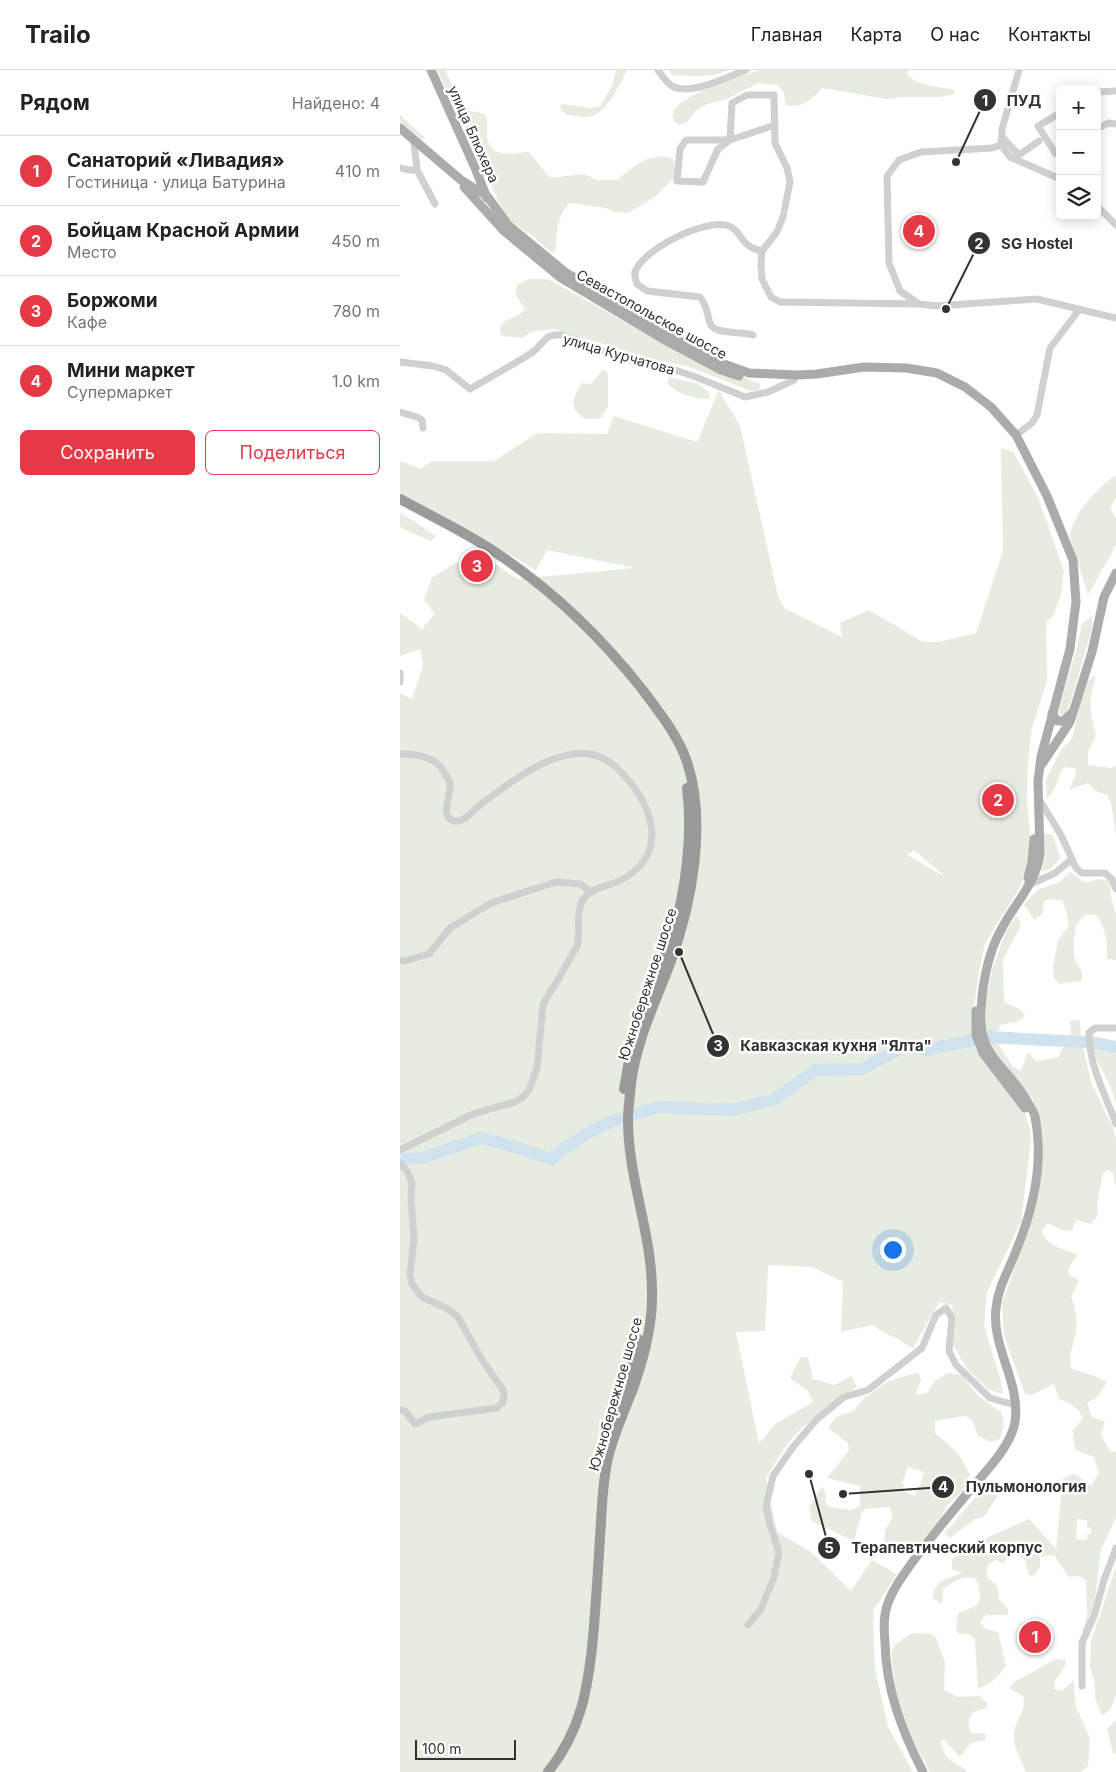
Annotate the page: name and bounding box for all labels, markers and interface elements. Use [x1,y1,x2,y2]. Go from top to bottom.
text: Trailo [25,20,91,49]
text: Главная [751,24,822,45]
text: Карта [850,24,902,45]
text: О нас [930,24,980,45]
text: Контакты [1008,24,1091,45]
street label: улица Блюхера [445,83,503,185]
callout: ПУД [972,85,1052,115]
map controls [1056,85,1101,220]
button: + [1056,85,1101,130]
text: Рядом [20,90,90,115]
text: 1 [982,91,988,110]
text: ПУД [1007,91,1041,110]
text: Найдено: 4 [292,93,380,113]
button: − [1056,130,1101,175]
text: Санаторий «Ливадия» [67,149,285,172]
text: 1 [33,161,39,181]
text: 410 m [335,161,380,181]
text: Гостиница · улица Батурина [67,172,286,192]
button: layers [1056,175,1101,220]
pin: 4 [903,212,935,250]
text: Бойцам Красной Армии [67,219,299,242]
callout: SG Hostel [966,228,1083,258]
text: 2 [31,231,41,251]
text: 450 m [331,231,380,251]
text: 2 [974,234,984,253]
text: SG Hostel [1001,234,1073,253]
text: Место [67,242,117,262]
street label: Севастопольское шоссе [574,266,730,362]
text: Боржоми [67,289,158,312]
text: 3 [31,301,41,321]
text: 780 m [333,301,380,321]
text: Кафе [67,312,107,332]
street label: улица Курчатова [561,330,677,378]
text: Мини маркет [67,359,195,382]
text: 4 [31,371,41,391]
text: 1.0 km [332,371,380,391]
text: Супермаркет [67,382,172,402]
button: Сохранить [20,430,195,475]
button: Поделиться [205,430,380,475]
pin: 3 [461,547,493,585]
pin: 2 [982,781,1014,819]
street label: Южнобережное шоссе [614,906,680,1062]
callout: Кавказская кухня "Ялта" [705,1031,942,1061]
text: 3 [713,1036,723,1055]
text: Кавказская кухня "Ялта" [740,1036,932,1055]
your location [880,1237,906,1263]
street label: Южнобережное шоссе [585,1315,645,1473]
callout: Пульмонология [931,1472,1097,1502]
text: 4 [938,1477,948,1496]
text: Пульмонология [966,1477,1086,1496]
callout: Терапевтический корпус [816,1533,1052,1563]
text: 5 [824,1538,834,1557]
text: Терапевтический корпус [851,1538,1043,1557]
pin: 1 [1019,1618,1051,1656]
scale bar [415,1737,516,1760]
text: 100 m [422,1740,462,1757]

